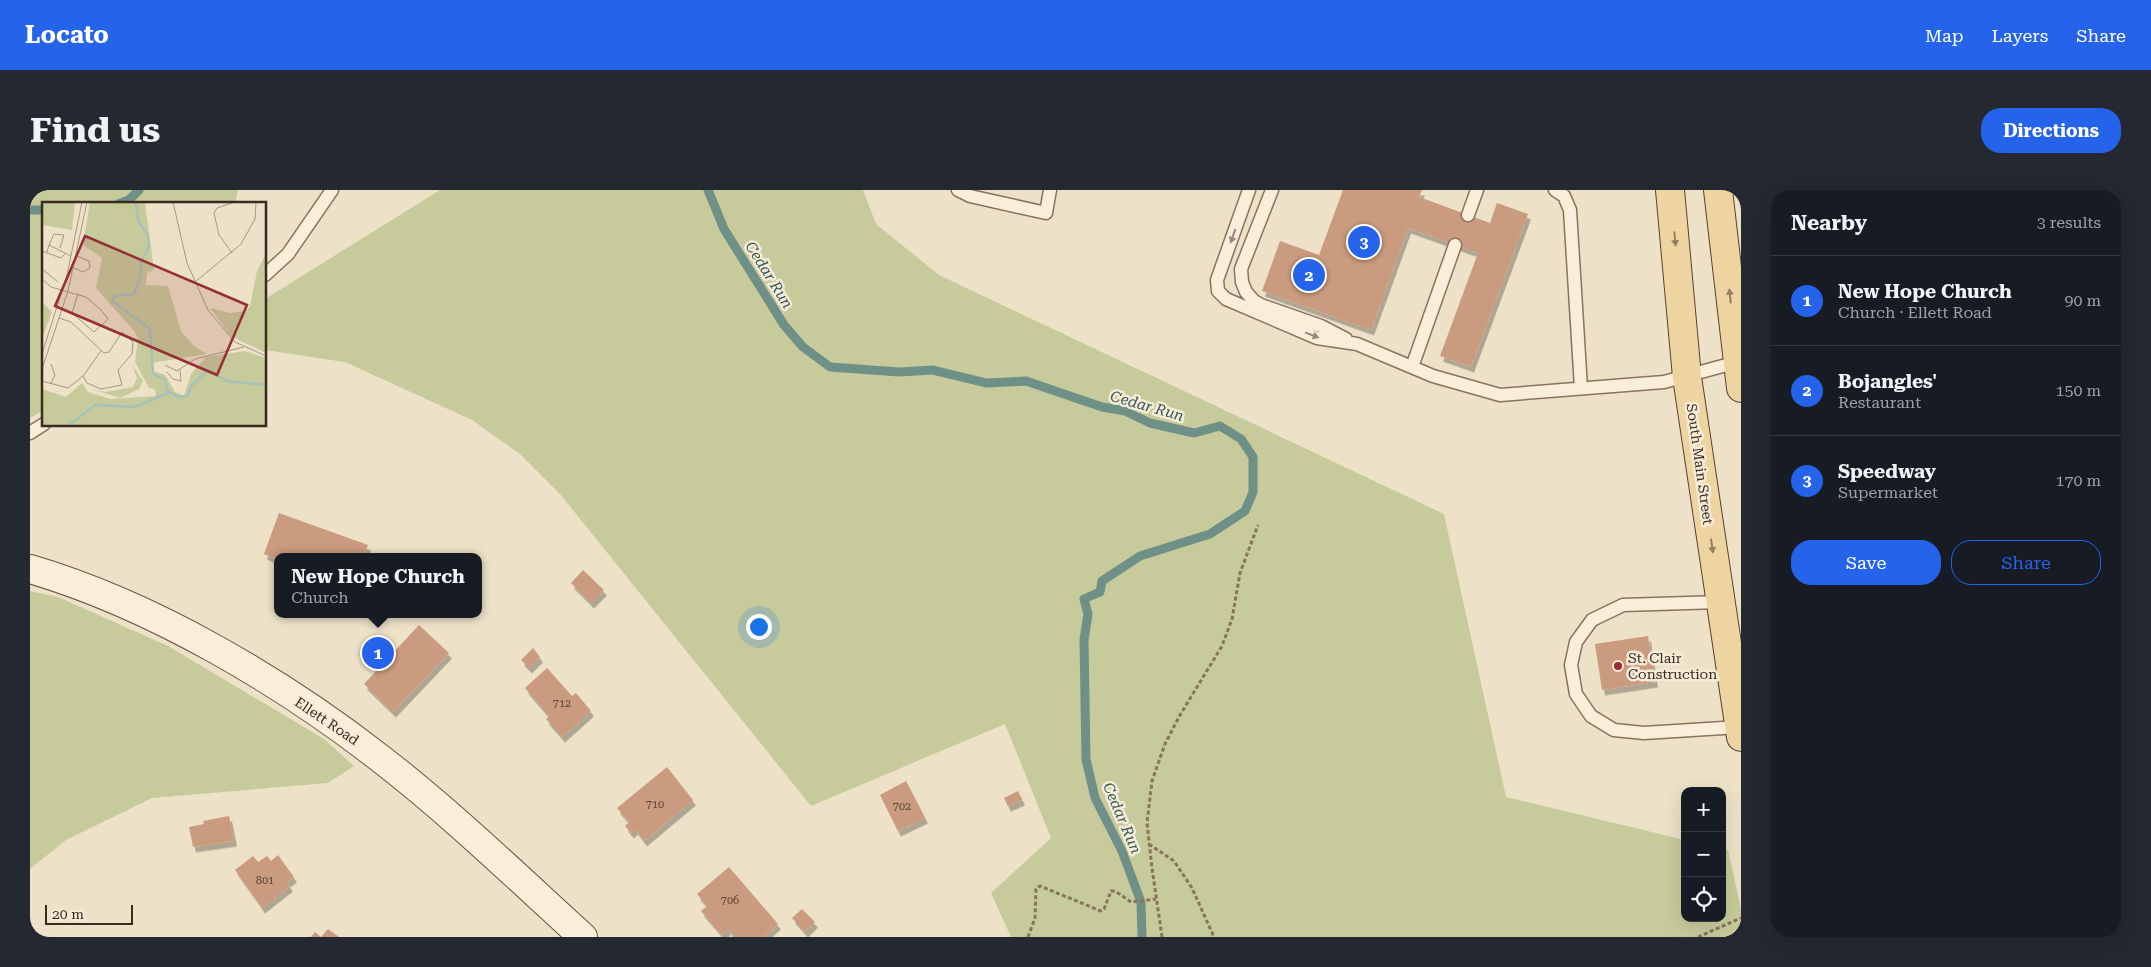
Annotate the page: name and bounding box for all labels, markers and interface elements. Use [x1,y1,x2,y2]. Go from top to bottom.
text: Locato [25,21,109,49]
text: Map [1925,25,1964,46]
text: Layers [1992,25,2048,46]
text: Share [2076,25,2126,46]
button: Directions [1981,108,2121,153]
text: Find us [30,110,160,151]
inset map [42,202,266,426]
text: Nearby [1791,211,1867,235]
text: 3 results [2037,213,2101,232]
pin: 3 [1348,223,1380,261]
one-way arrow [1228,229,1236,244]
one-way arrow [1671,231,1679,247]
water label: Cedar Run [741,238,797,312]
pin: 2 [1293,256,1325,294]
text: New Hope Church [1838,280,2012,303]
one-way arrow [1726,288,1734,304]
text: 1 [1803,291,1811,310]
text: 90 m [2064,291,2101,310]
text: Church · Ellett Road [1838,303,1992,322]
one-way arrow [1305,331,1320,339]
text: Bojangles' [1838,370,1937,393]
text: 2 [1803,381,1811,400]
text: 150 m [2055,381,2101,400]
water label: Cedar Run [1108,387,1186,425]
text: Restaurant [1838,393,1921,412]
street label: South Main Street [1684,402,1716,526]
text: Speedway [1838,460,1936,483]
text: 3 [1803,471,1811,490]
text: 170 m [2055,471,2101,490]
text: Supermarket [1838,483,1938,502]
one-way arrow [1708,539,1716,555]
button: Save [1791,540,1941,585]
button: Share [1951,540,2101,585]
popup [274,553,482,618]
text: New Hope Church [291,565,465,588]
text: Church [291,588,349,607]
your location [746,614,772,640]
pin: 1 [362,634,394,672]
place label: St. Clair Construction [1628,650,1717,682]
marker: St. Clair Construction [1612,660,1624,672]
street label: Ellett Road [292,694,362,748]
house number: 712 [553,697,571,710]
water label: Cedar Run [1099,780,1145,856]
map controls [1681,787,1726,922]
button: + [1681,787,1726,832]
house number: 710 [646,798,664,811]
house number: 702 [893,800,911,813]
button: − [1681,832,1726,877]
house number: 801 [256,874,274,887]
button: locate [1681,877,1726,922]
house number: 706 [721,894,739,907]
scale bar [45,902,132,925]
text: 20 m [52,906,84,922]

